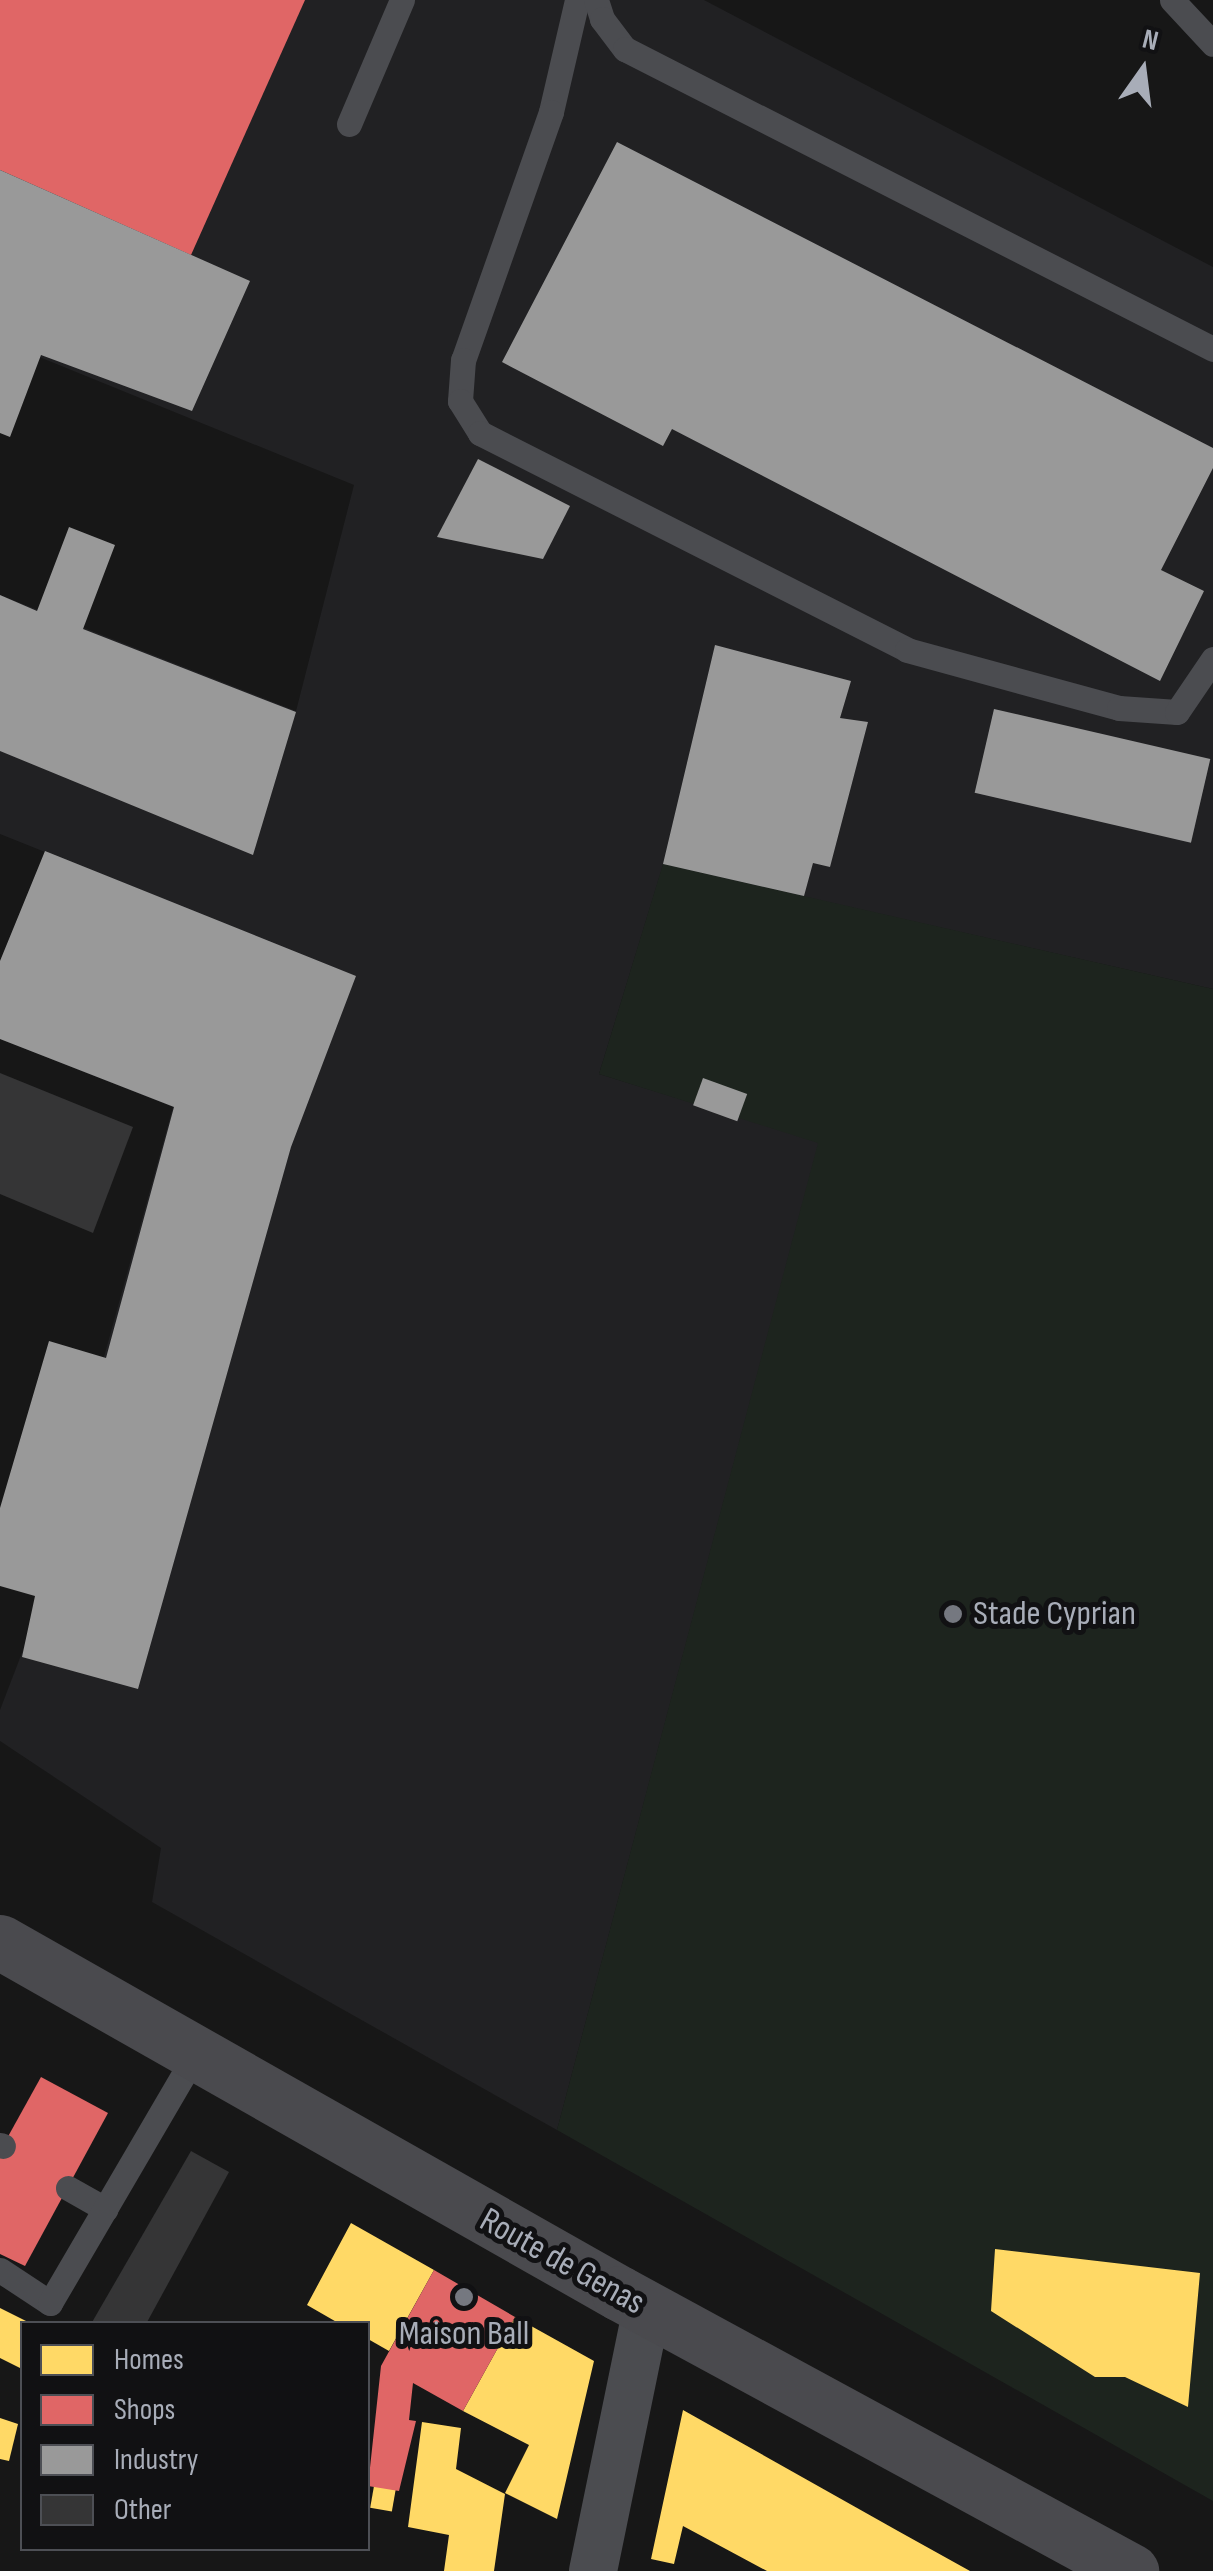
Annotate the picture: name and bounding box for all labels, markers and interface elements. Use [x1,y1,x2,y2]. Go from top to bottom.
north arrow [1093,20,1193,120]
text: N [1139,23,1162,58]
place label: Stade Cyprian [973,1593,1136,1635]
marker: Stade Cyprian [942,1603,964,1625]
street label: Route de Genas [472,2200,652,2324]
marker: Maison Ball [453,2286,475,2308]
place label: Maison Ball [399,2313,529,2355]
legend [20,2321,370,2551]
text: Homes [114,2342,184,2378]
text: Shops [114,2392,175,2428]
text: Industry [114,2442,198,2478]
text: Other [114,2492,171,2528]

